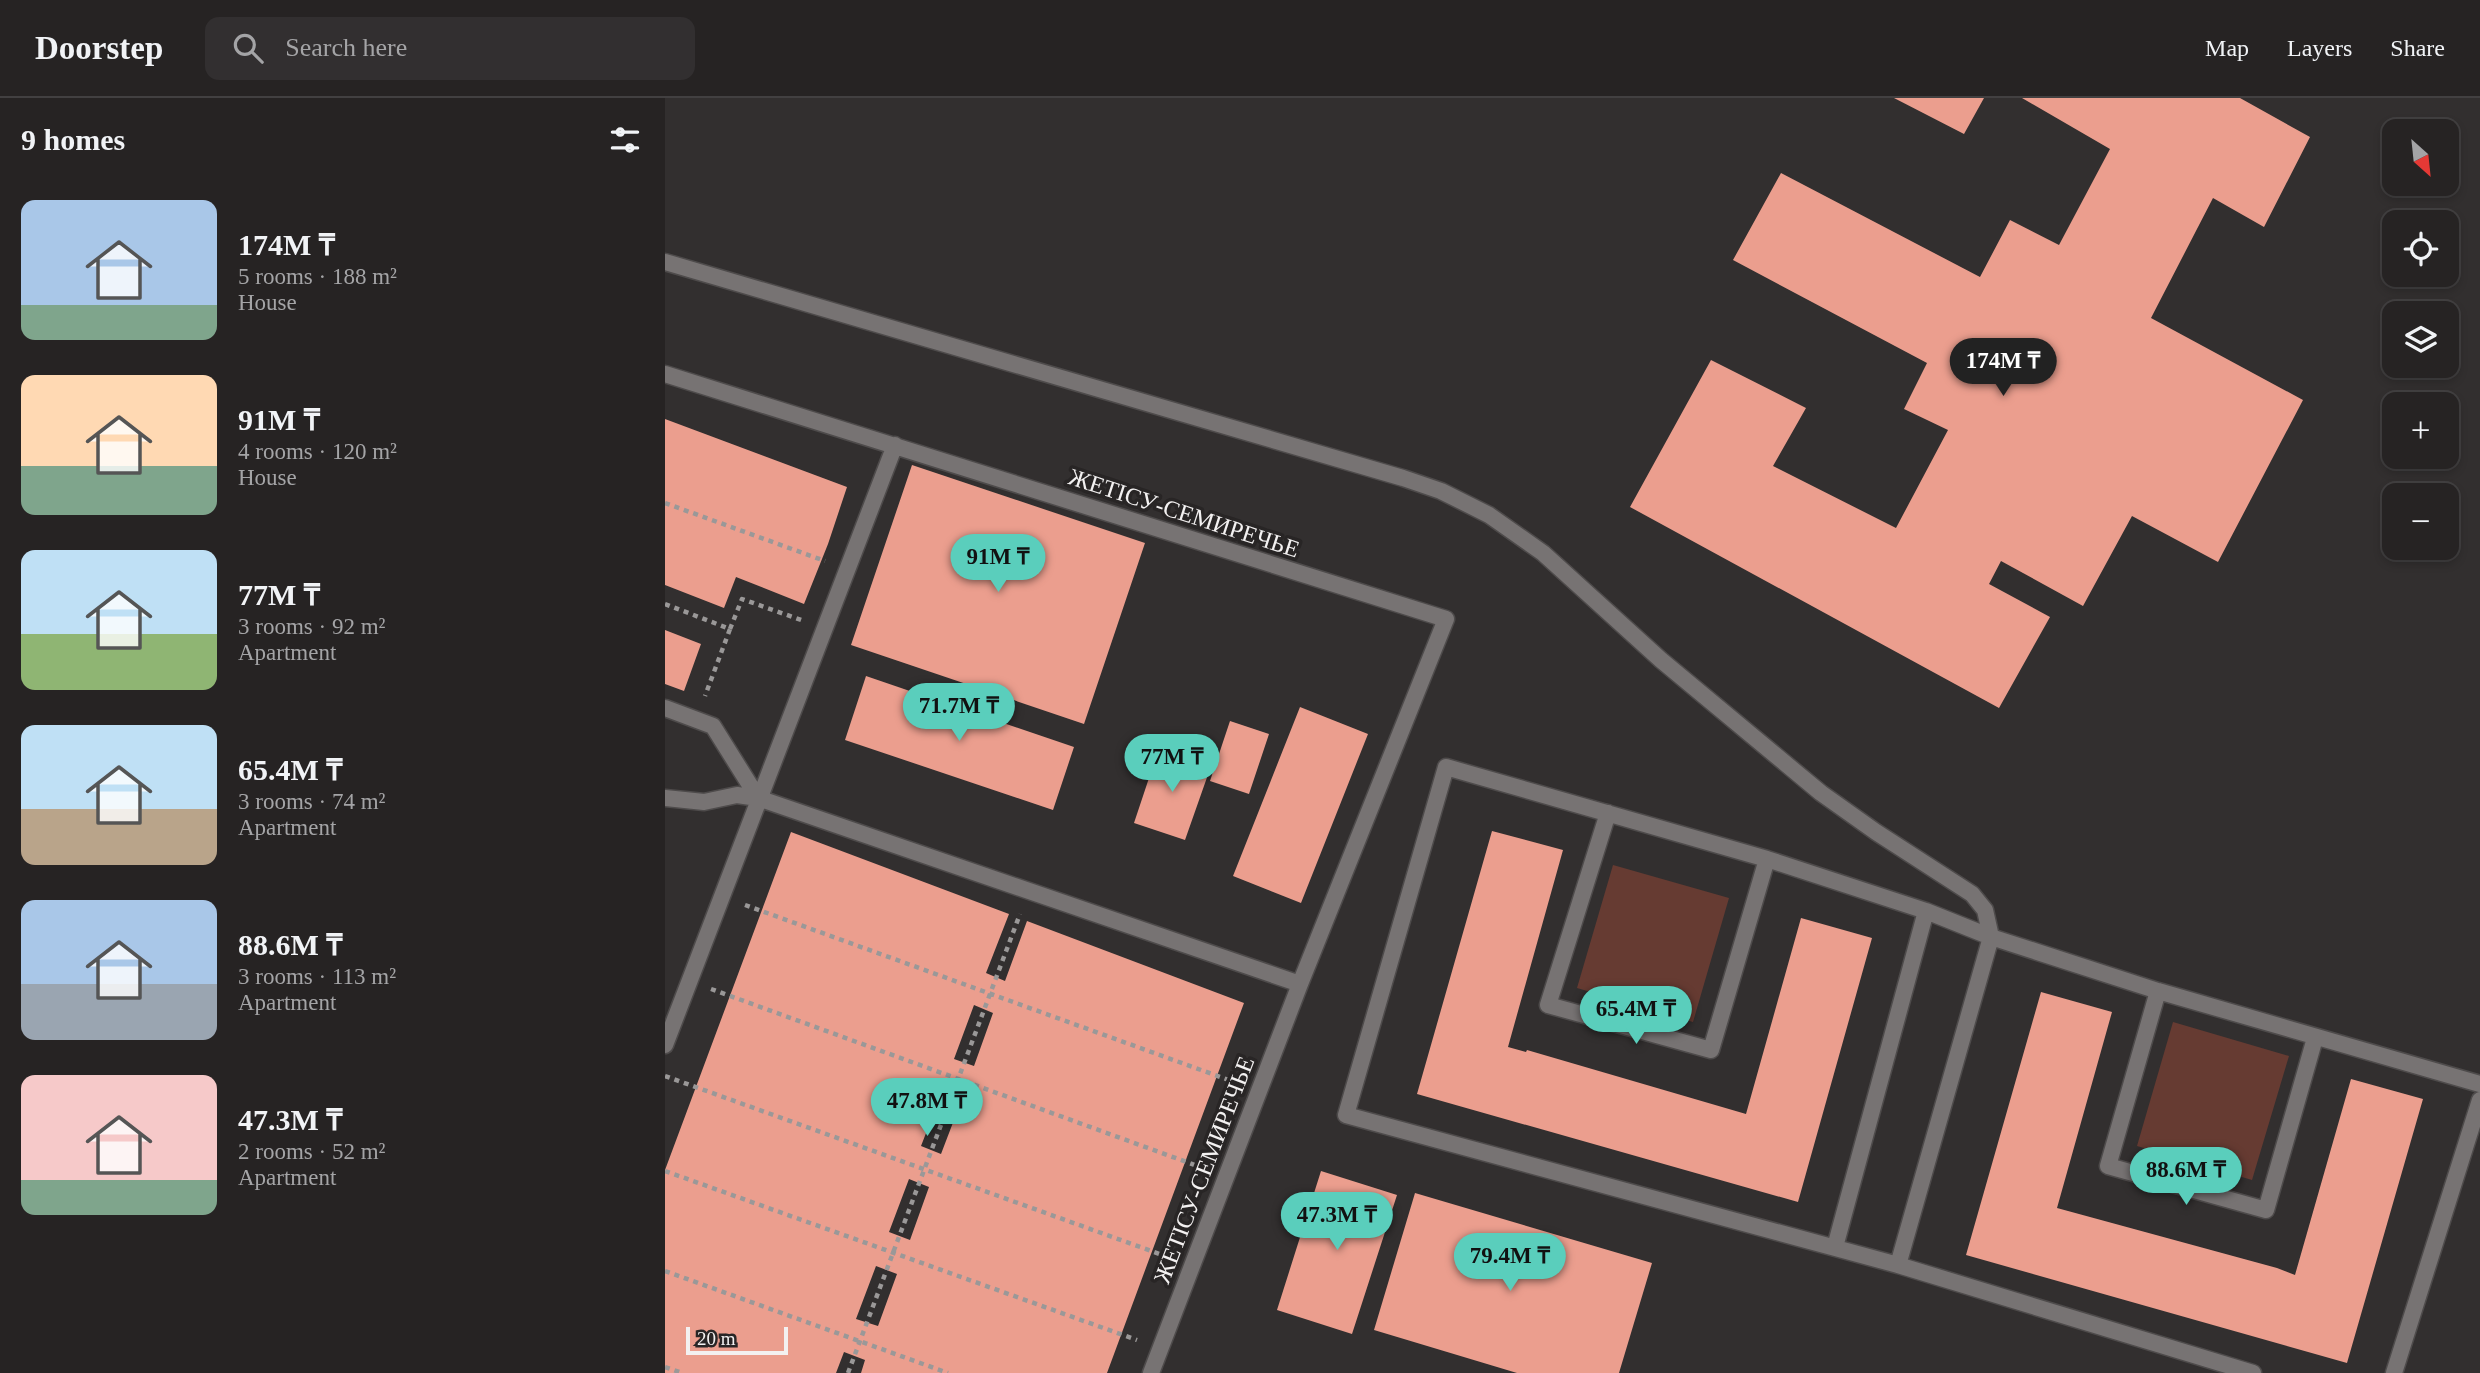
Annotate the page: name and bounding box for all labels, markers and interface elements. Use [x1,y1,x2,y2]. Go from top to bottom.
search box [205,17,695,80]
icon: search [229,29,267,67]
text: Doorstep [35,30,163,66]
text: Search here [285,33,407,62]
text: Map [2205,35,2249,61]
text: Layers [2287,35,2352,61]
text: Share [2390,35,2445,61]
north arrow [2382,119,2459,196]
map controls [2382,119,2459,560]
icon: filters [606,121,644,159]
text: 9 homes [21,123,125,156]
button: locate [2382,210,2459,287]
icon: home [77,228,161,312]
text: 174M ₸ [238,228,335,261]
text: 5 rooms · 188 m² [238,264,397,289]
text: House [238,290,297,315]
button: layers [2382,301,2459,378]
pin: 174M ₸ [1946,338,2060,398]
text: 174M ₸ [1966,348,2040,373]
button: + [2382,392,2459,469]
icon: home [77,403,161,487]
text: 91M ₸ [238,403,320,436]
text: 4 rooms · 120 m² [238,439,397,464]
street label: ЖЕТІСУ-СЕМИРЕЧЬЕ [1065,463,1303,563]
text: House [238,465,297,490]
button: − [2382,483,2459,560]
pin: 91M ₸ [949,534,1047,594]
text: 91M ₸ [966,544,1030,569]
icon: home [77,578,161,662]
text: 77M ₸ [238,578,320,611]
text: 3 rooms · 92 m² [238,614,385,639]
text: Apartment [238,640,336,665]
pin: 71.7M ₸ [894,684,1024,743]
text: 71.7M ₸ [919,693,999,718]
pin: 77M ₸ [1123,734,1221,794]
text: 77M ₸ [1140,744,1204,769]
icon: home [77,753,161,837]
text: 65.4M ₸ [238,753,343,786]
text: 3 rooms · 74 m² [238,789,385,814]
text: Apartment [238,815,336,840]
icon: home [77,928,161,1012]
text: 88.6M ₸ [238,928,343,961]
text: 3 rooms · 113 m² [238,964,396,989]
pin: 65.4M ₸ [1571,986,1701,1046]
text: Apartment [238,990,336,1015]
text: 65.4M ₸ [1596,996,1676,1021]
street label: ЖЕТІСУ-СЕМИРЕЧЬЕ [1149,1053,1259,1287]
pin: 47.8M ₸ [862,1079,992,1138]
text: 47.8M ₸ [887,1088,967,1113]
icon: home [77,1103,161,1187]
text: 47.3M ₸ [238,1103,343,1136]
text: 2 rooms · 52 m² [238,1139,385,1164]
pin: 88.6M ₸ [2121,1148,2251,1207]
text: 88.6M ₸ [2146,1157,2226,1182]
text: Apartment [238,1165,336,1190]
pin: 47.3M ₸ [1272,1192,1402,1252]
text: 47.3M ₸ [1297,1202,1377,1227]
pin: 79.4M ₸ [1445,1234,1575,1293]
text: 79.4M ₸ [1470,1243,1550,1268]
scale bar [686,1324,787,1356]
text: 20 m [697,1328,736,1349]

